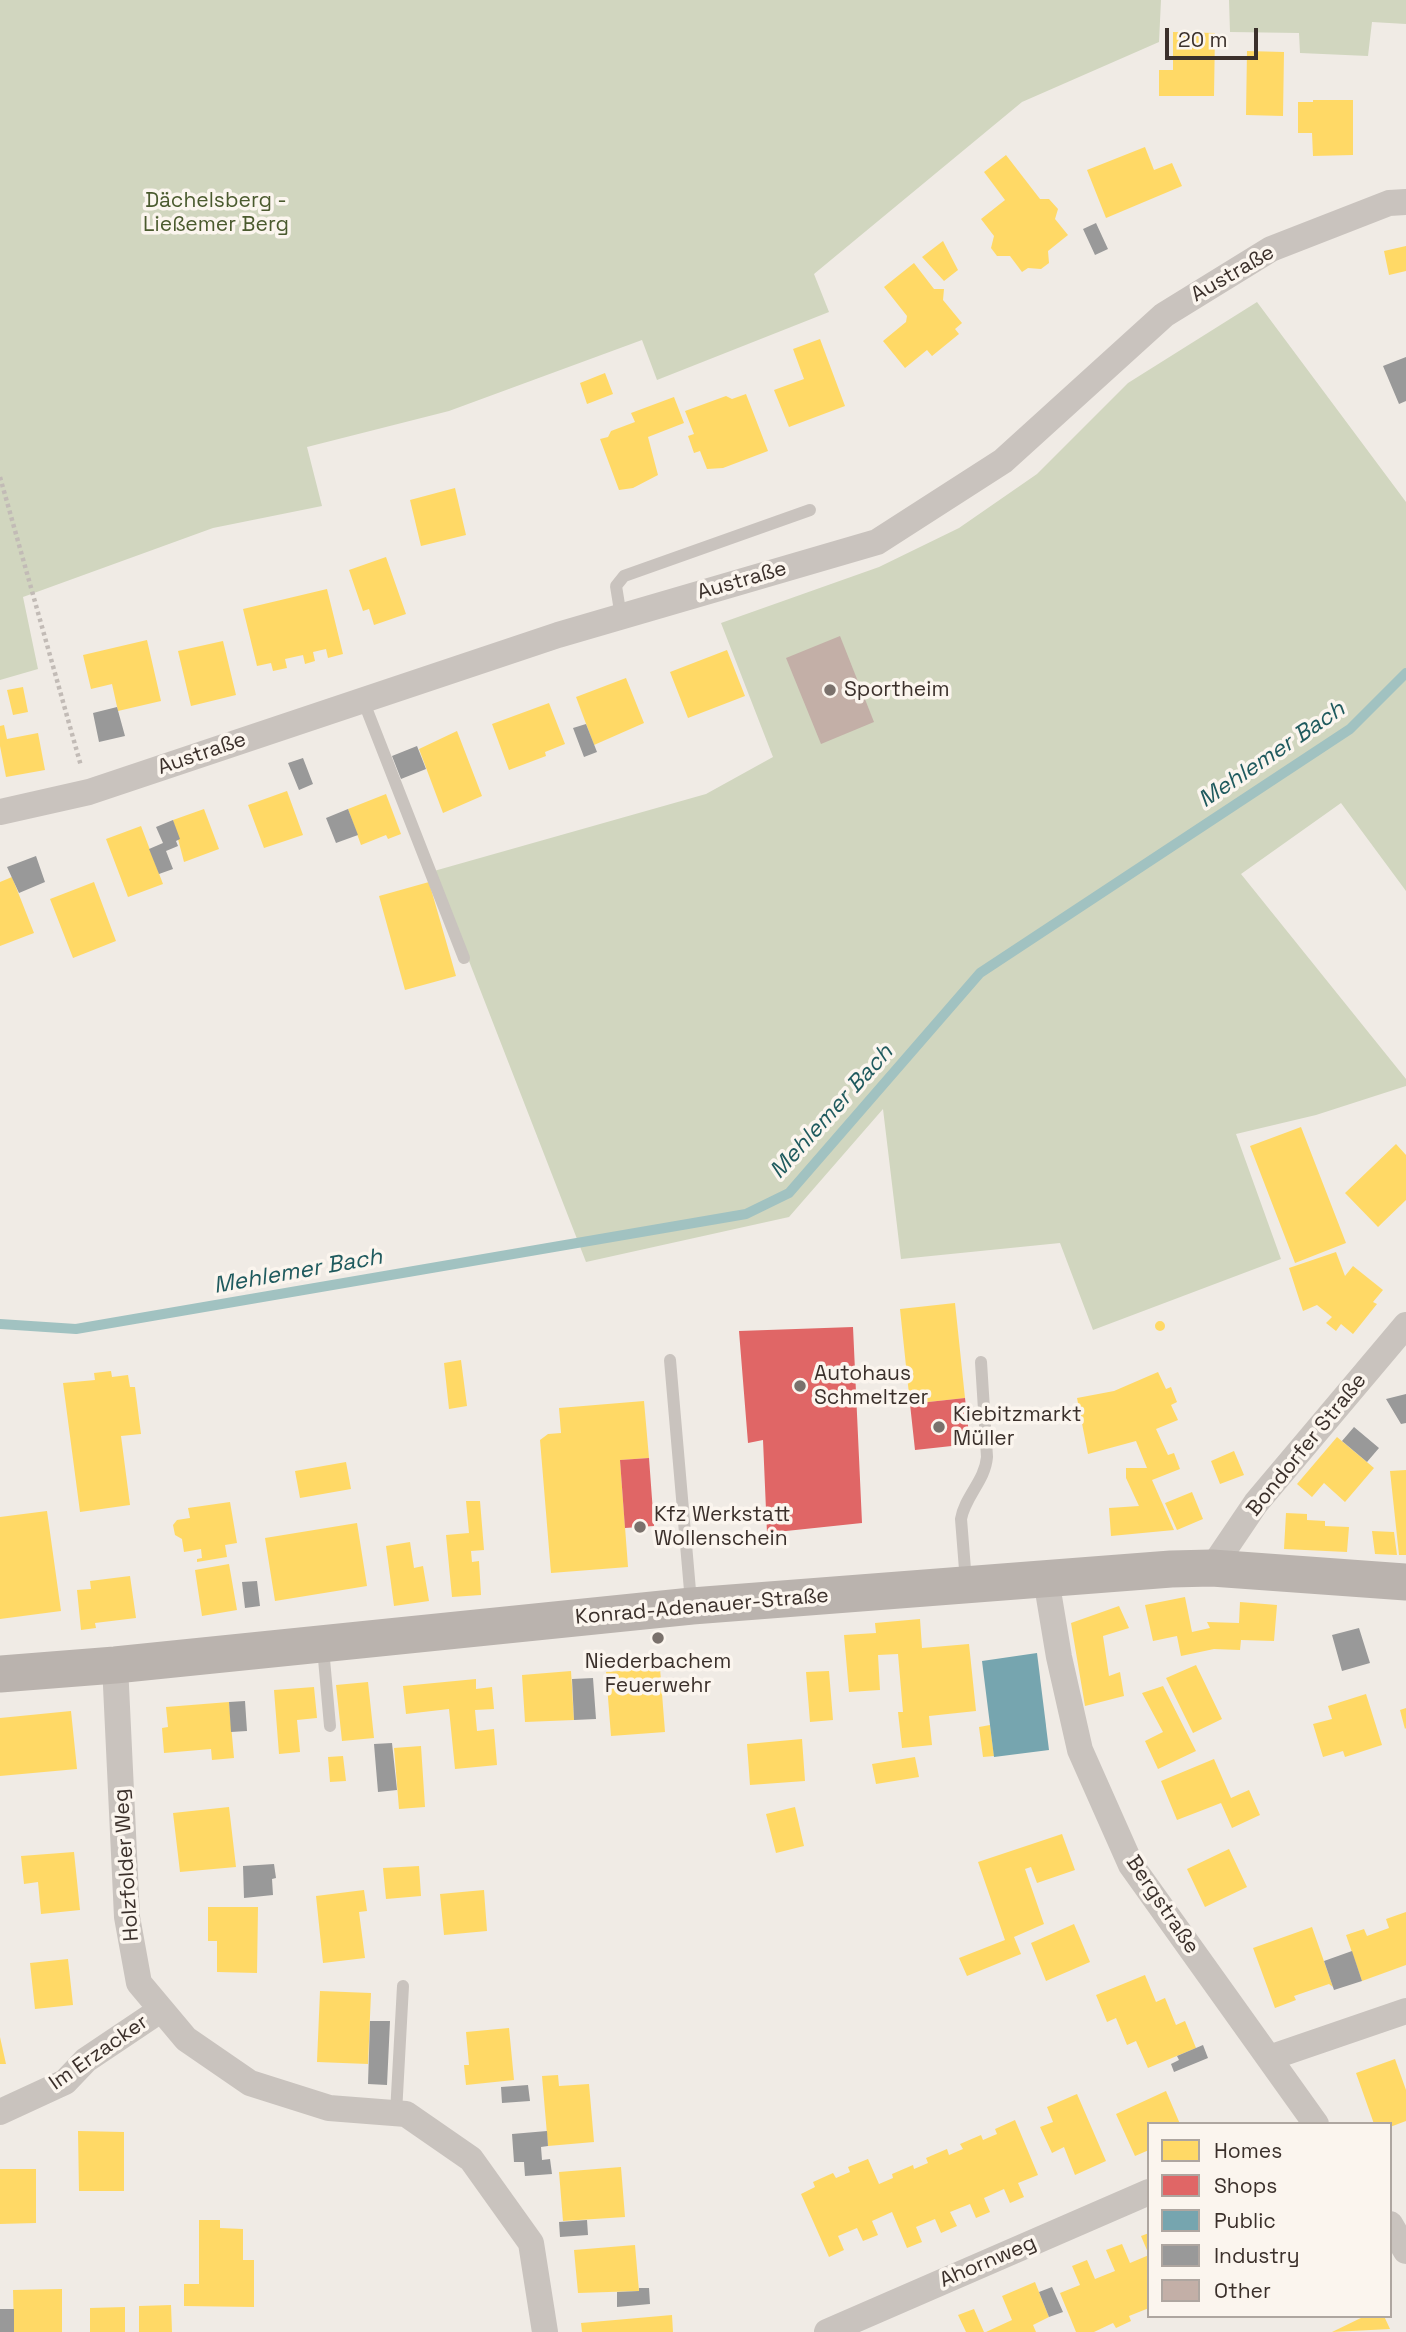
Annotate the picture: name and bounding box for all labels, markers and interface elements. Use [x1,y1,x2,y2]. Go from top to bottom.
scale bar [1168,14,1261,58]
text: 20 m [1178,26,1228,53]
park label: Dächelsberg - Ließemer Berg [143,188,289,238]
street label: Austraße [1187,240,1279,308]
street label: Austraße [694,556,790,606]
place label: Sportheim [844,677,949,703]
marker: Sportheim [822,682,838,698]
water label: Mehlemer Bach [1193,696,1351,814]
street label: Austraße [154,727,250,781]
water label: Mehlemer Bach [765,1039,899,1185]
water label: Mehlemer Bach [211,1244,385,1300]
place label: Autohaus Schmeltzer [814,1361,928,1411]
street label: Bondorfer Straße [1242,1369,1372,1521]
marker: Autohaus Schmeltzer [792,1378,808,1394]
place label: Kiebitzmarkt Müller [953,1402,1082,1452]
marker: Kiebitzmarkt Müller [931,1419,947,1435]
place label: Kfz Werkstatt Wollenschein [654,1502,790,1552]
marker: Kfz Werkstatt Wollenschein [632,1519,648,1535]
street label: Konrad-Adenauer-Straße [574,1583,830,1631]
marker: Niederbachem Feuerwehr [650,1630,666,1646]
place label: Niederbachem Feuerwehr [585,1649,731,1699]
street label: Holzfolder Weg [109,1788,145,1942]
street label: Bergstraße [1120,1851,1204,1959]
street label: Im Erzacker [45,2010,153,2096]
legend [1147,2122,1392,2318]
text: Homes [1214,2137,1282,2164]
text: Shops [1214,2172,1277,2199]
text: Public [1214,2207,1276,2234]
street label: Ahornweg [936,2230,1040,2294]
text: Industry [1214,2242,1300,2269]
text: Other [1214,2277,1271,2304]

